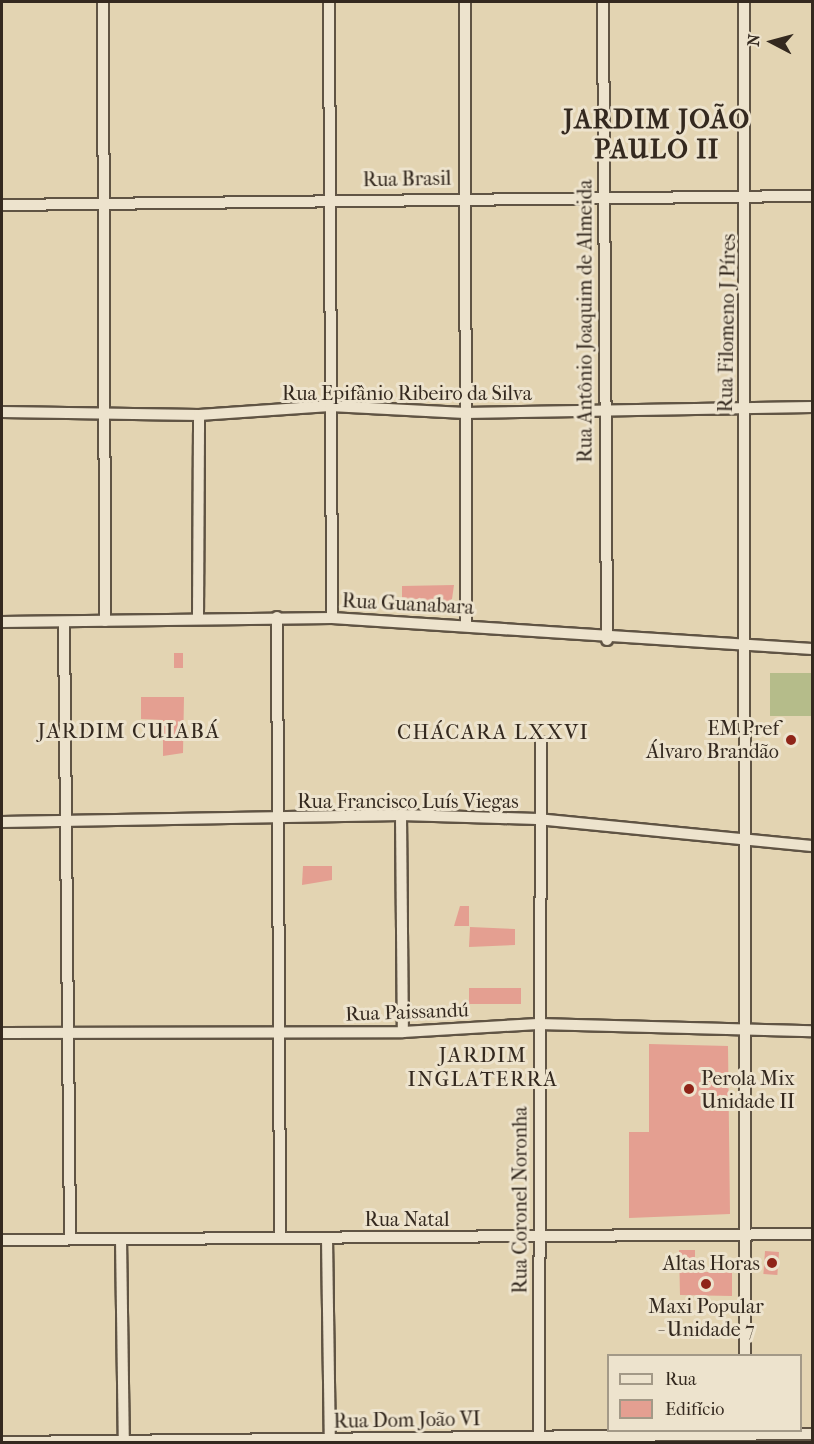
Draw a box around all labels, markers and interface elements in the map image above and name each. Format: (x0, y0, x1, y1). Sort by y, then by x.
north arrow (742, 12, 802, 72)
text: N (744, 33, 764, 47)
district label: JARDIM JOÃO PAULO II (563, 104, 751, 166)
street label: Rua Brasil (362, 166, 452, 192)
street label: Rua Antônio Joaquim de Almeida (573, 179, 597, 463)
street label: Rua Filomeno J Píres (713, 233, 741, 413)
street label: Rua Epifânio Ribeiro da Silva (282, 381, 532, 405)
street label: Rua Guanabara (341, 589, 475, 619)
place label: EM Pref Álvaro Brandão (646, 716, 779, 763)
district label: JARDIM CUIABÁ (37, 718, 221, 744)
district label: CHÁCARA LXXVI (397, 719, 589, 745)
marker: EM Pref Álvaro Brandão (784, 733, 798, 747)
street label: Rua Francisco Luís Viegas (297, 789, 519, 813)
street label: Rua Paissandú (345, 998, 469, 1026)
district label: JARDIM INGLATERRA (408, 1042, 558, 1092)
place label: Perola Mix Unidade II (701, 1066, 795, 1113)
marker: Perola Mix Unidade II (682, 1082, 696, 1096)
street label: Rua Coronel Noronha (508, 1106, 532, 1294)
street label: Rua Natal (365, 1207, 449, 1231)
place label: Altas Horas (663, 1251, 760, 1275)
marker: Altas Horas (765, 1256, 779, 1270)
marker: Maxi Popular - Unidade 7 (699, 1277, 713, 1291)
place label: Maxi Popular - Unidade 7 (648, 1294, 764, 1341)
legend (607, 1354, 802, 1432)
text: Rua (665, 1369, 696, 1390)
text: Edifício (665, 1399, 724, 1420)
street label: Rua Dom João VI (333, 1407, 481, 1433)

